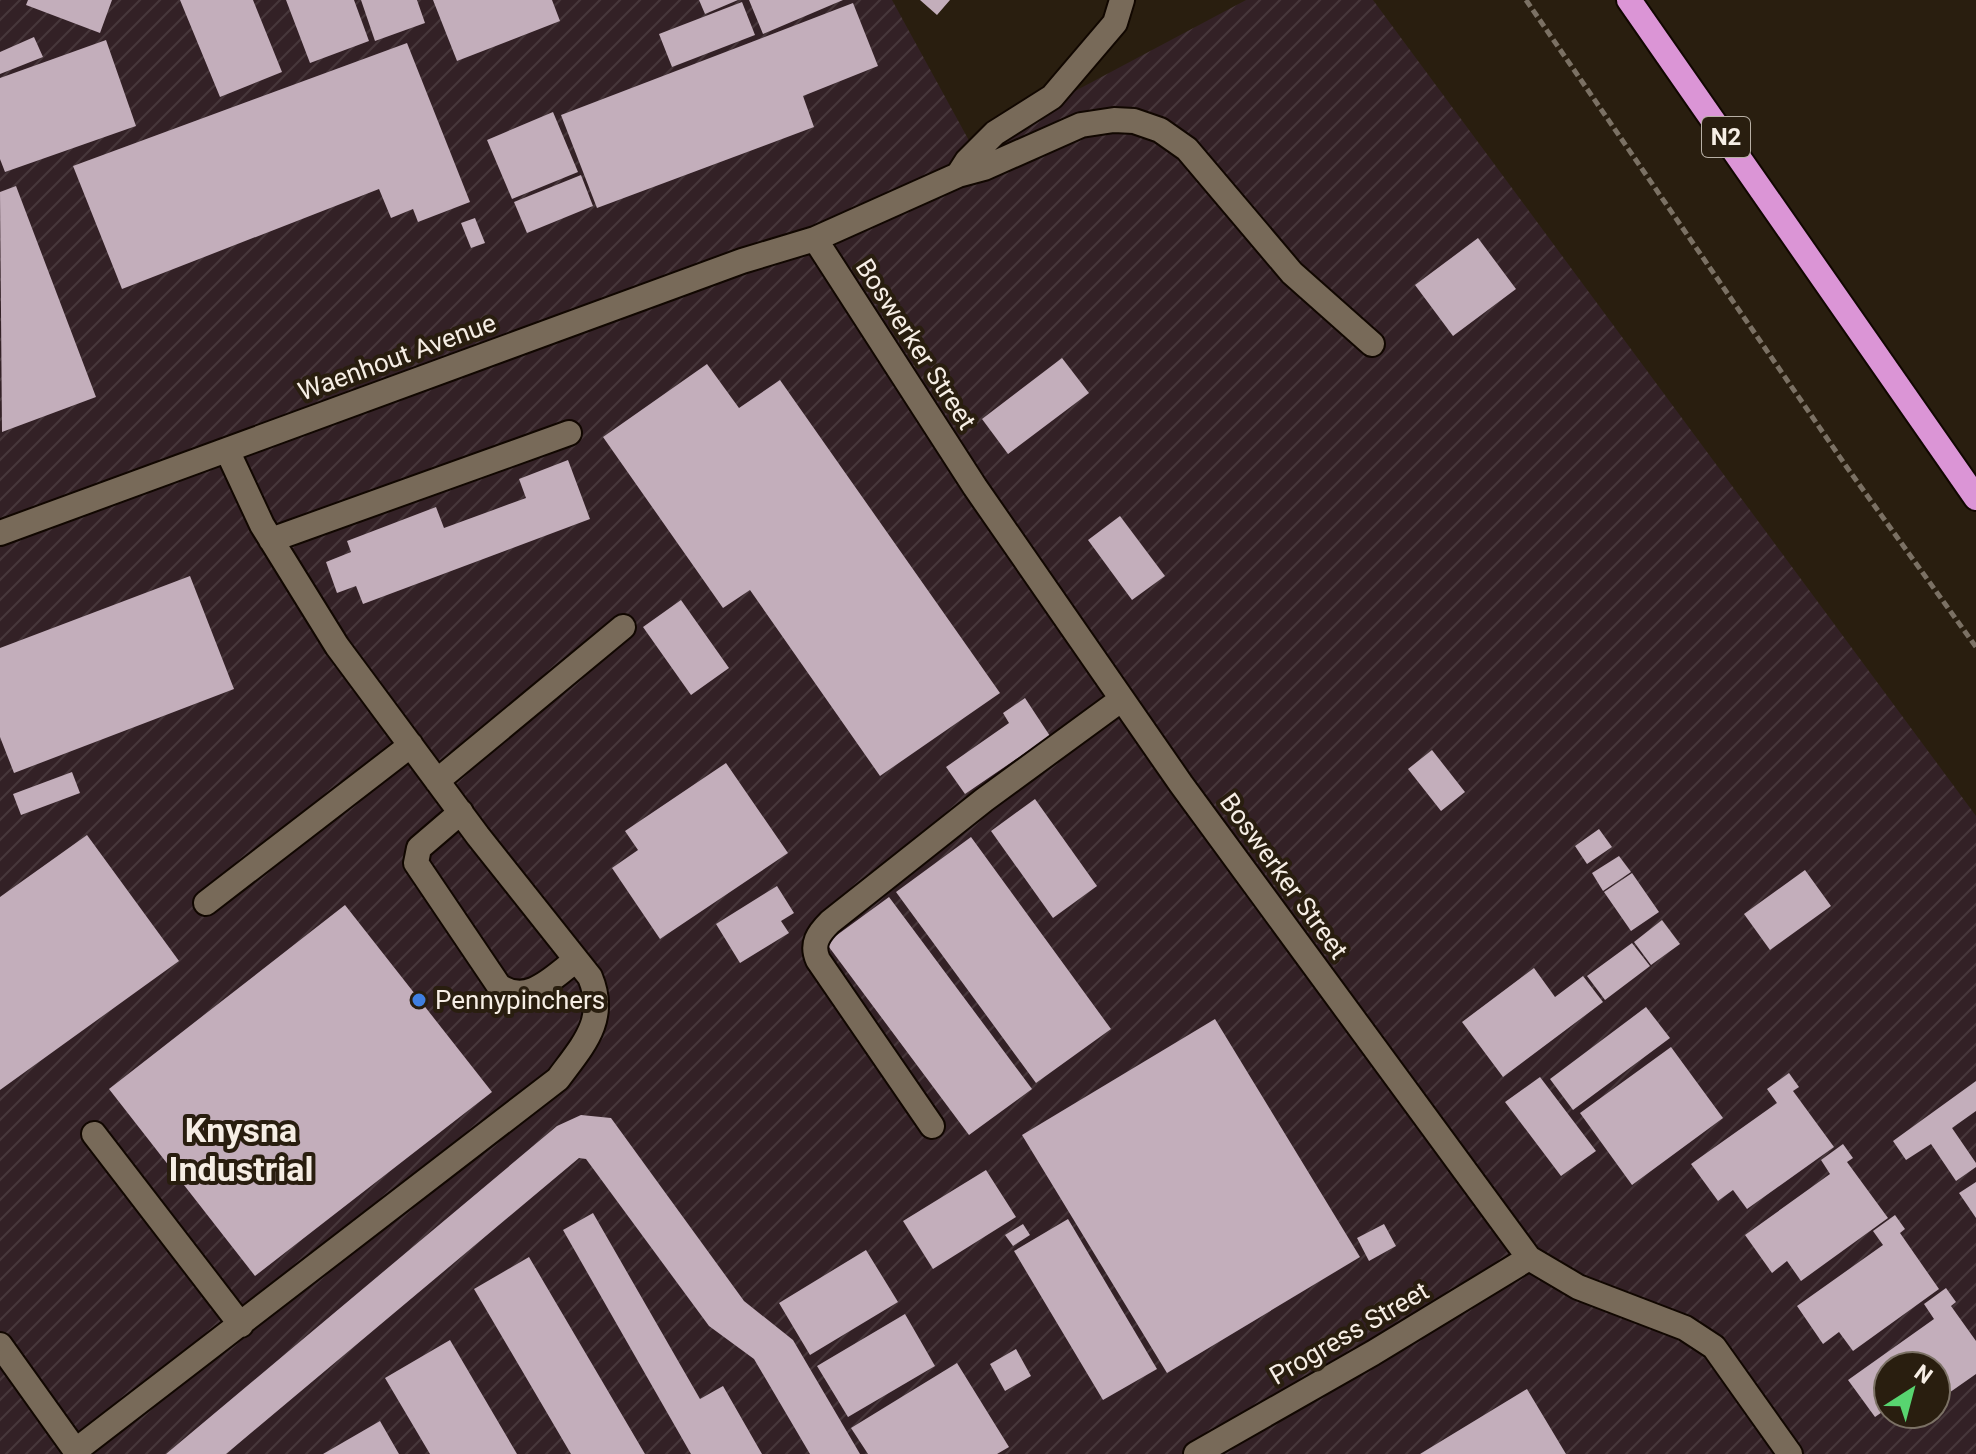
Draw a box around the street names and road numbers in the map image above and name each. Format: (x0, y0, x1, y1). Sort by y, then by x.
road number: N2 (1702, 117, 1750, 157)
street label: Boswerker Street (850, 253, 982, 435)
street label: Waenhout Avenue (294, 307, 500, 407)
street label: Boswerker Street (1214, 787, 1354, 965)
street label: Progress Street (1264, 1275, 1434, 1391)

